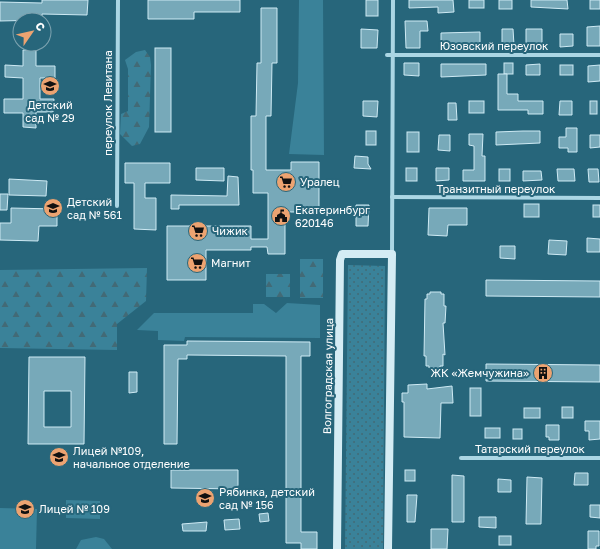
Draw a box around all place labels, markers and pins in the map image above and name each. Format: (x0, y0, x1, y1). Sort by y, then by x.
school or university icon: Детский сад № 29 (39, 75, 61, 97)
place label: Детский сад № 29 (25, 98, 75, 124)
supermarket icon: Уралец (275, 171, 297, 193)
place label: Уралец (300, 175, 340, 188)
place label: Детский сад № 561 (67, 195, 122, 221)
school or university icon: Детский сад № 561 (42, 197, 64, 219)
place label: Екатеринбург 620146 (295, 203, 370, 229)
public building icon: Екатеринбург 620146 (270, 205, 292, 227)
supermarket icon: Чижик (187, 220, 209, 242)
place label: Чижик (212, 224, 249, 237)
supermarket icon: Магнит (186, 252, 208, 274)
place label: Магнит (211, 256, 251, 269)
building icon: ЖК «Жемчужина» (532, 362, 554, 384)
place label: ЖК «Жемчужина» (430, 366, 529, 379)
place label: Лицей №109, начальное отделение (73, 444, 190, 470)
school or university icon: Лицей №109, начальное отделение (48, 446, 70, 468)
place label: Рябинка, детский сад № 156 (219, 485, 315, 511)
school or university icon: Рябинка, детский сад № 156 (194, 487, 216, 509)
school or university icon: Лицей № 109 (14, 498, 36, 520)
place label: Лицей № 109 (39, 502, 110, 515)

